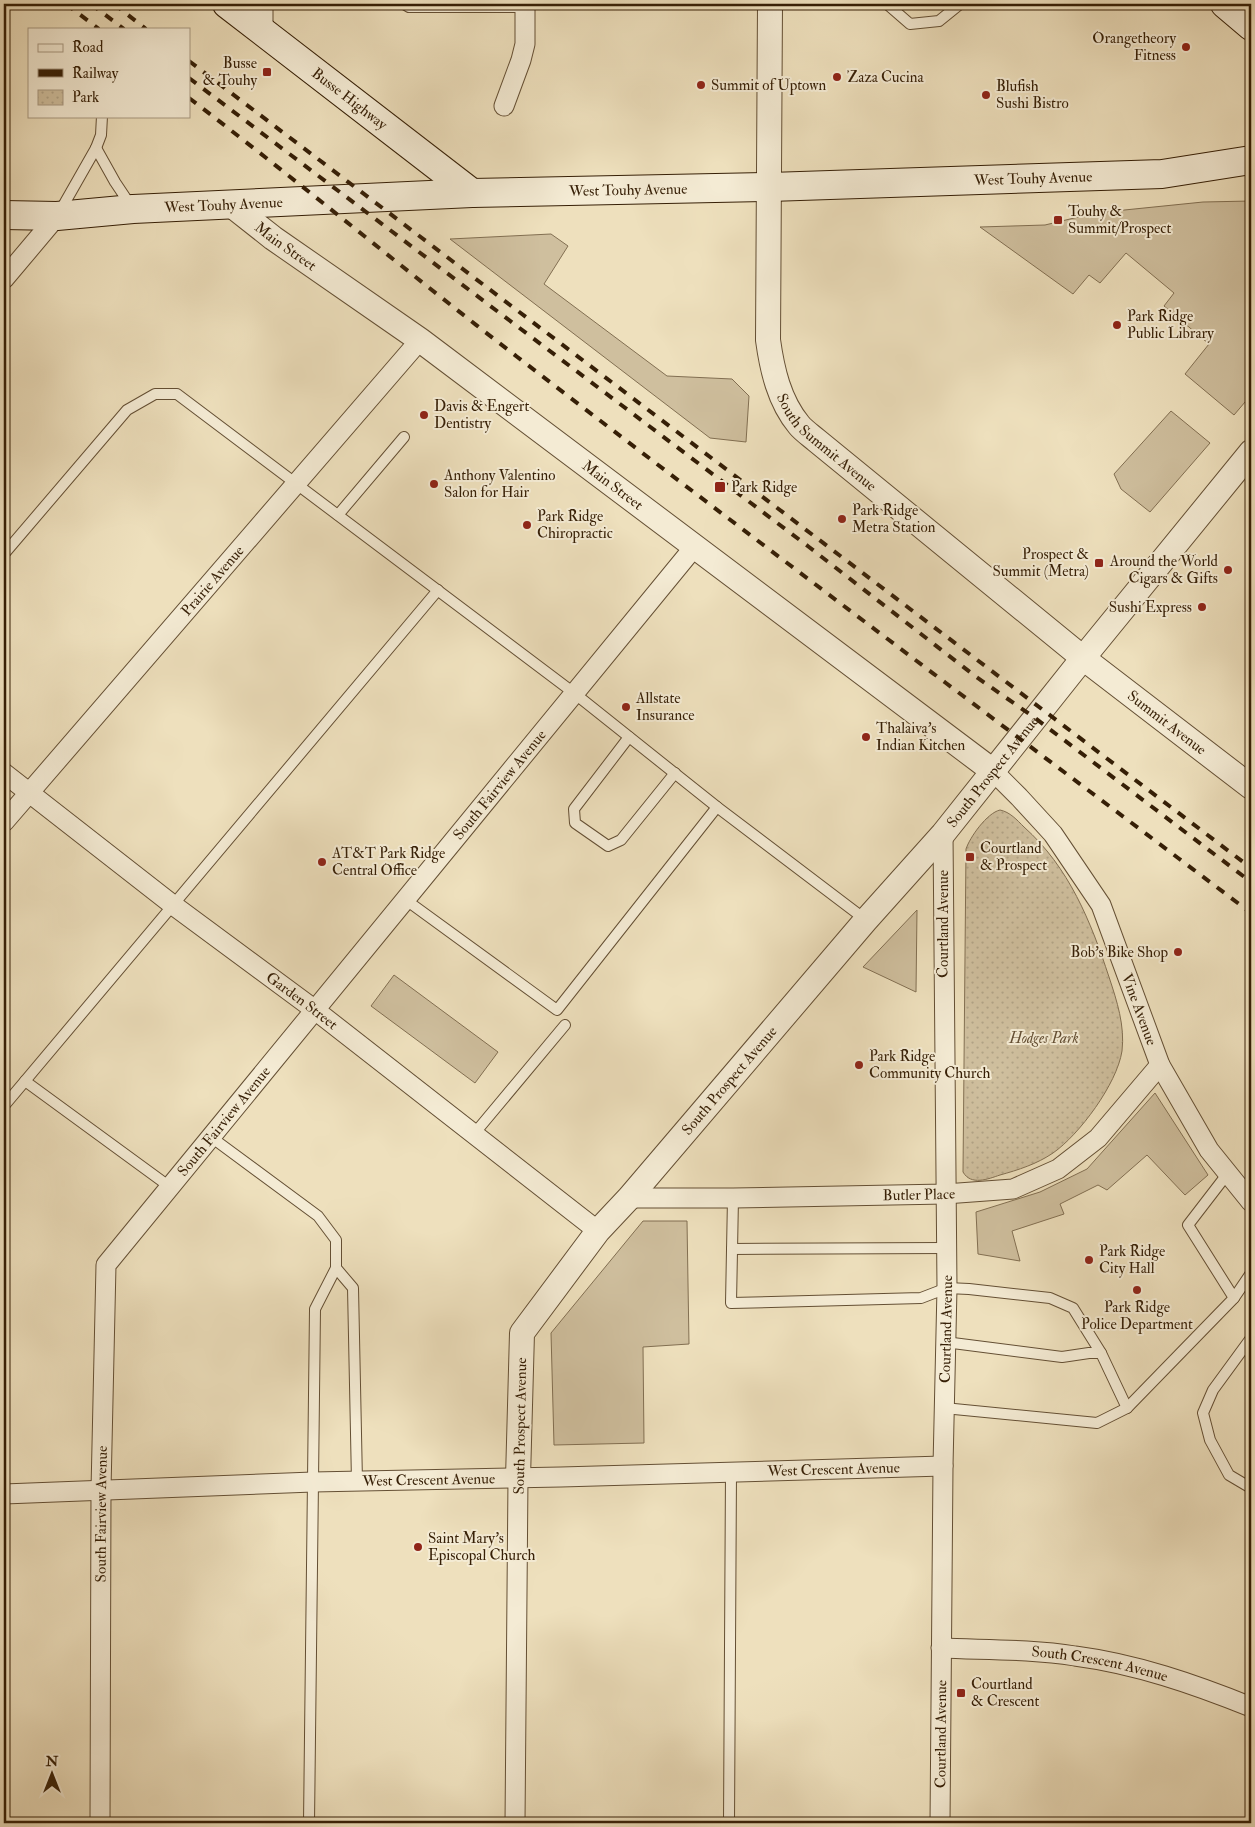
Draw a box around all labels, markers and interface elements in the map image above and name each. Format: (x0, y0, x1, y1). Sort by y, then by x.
legend (28, 28, 190, 118)
place label: Orangetheory Fitness (1092, 29, 1176, 65)
text: Road (72, 38, 104, 57)
marker: Orangetheory Fitness (1180, 41, 1192, 53)
place label: Busse & Touhy (203, 54, 257, 90)
text: Railway (72, 64, 119, 83)
street label: Busse Highway (308, 64, 391, 135)
marker: Busse & Touhy (261, 66, 273, 78)
place label: Zaza Cucina (847, 68, 924, 87)
marker: Zaza Cucina (831, 71, 843, 83)
place label: Summit of Uptown (711, 76, 826, 96)
place label: Blufish Sushi Bistro (996, 77, 1069, 113)
marker: Summit of Uptown (695, 79, 707, 91)
text: Park (72, 88, 99, 107)
marker: Blufish Sushi Bistro (980, 89, 992, 101)
street label: West Touhy Avenue (973, 167, 1093, 190)
street label: West Touhy Avenue (568, 180, 688, 201)
street label: West Touhy Avenue (163, 193, 283, 218)
place label: Touhy & Summit/Prospect (1068, 202, 1171, 239)
marker: Touhy & Summit/Prospect (1052, 214, 1064, 226)
street label: Main Street (251, 218, 320, 275)
place label: Park Ridge Public Library (1127, 307, 1214, 343)
marker: Park Ridge Public Library (1111, 319, 1123, 331)
street label: South Summit Avenue (772, 391, 880, 496)
place label: Davis & Engert Dentistry (434, 397, 529, 433)
marker: Davis & Engert Dentistry (418, 409, 430, 421)
street label: Main Street (578, 456, 647, 515)
place label: Anthony Valentino Salon for Hair (443, 466, 555, 502)
marker: Anthony Valentino Salon for Hair (428, 478, 440, 490)
place label: Park Ridge (731, 478, 797, 497)
marker: Park Ridge (713, 480, 727, 494)
place label: Park Ridge Metra Station (852, 501, 936, 537)
place label: Park Ridge Chiropractic (537, 507, 613, 544)
marker: Park Ridge Metra Station (836, 513, 848, 525)
marker: Park Ridge Chiropractic (521, 519, 533, 531)
street label: Prairie Avenue (177, 542, 248, 620)
place label: Prospect & Summit (Metra) (992, 545, 1089, 581)
place label: Around the World Cigars & Gifts (1109, 552, 1219, 588)
marker: Prospect & Summit (Metra) (1093, 557, 1105, 569)
marker: Around the World Cigars & Gifts (1222, 564, 1234, 576)
place label: Sushi Express (1109, 598, 1192, 618)
marker: Sushi Express (1196, 601, 1208, 613)
street label: Summit Avenue (1123, 687, 1210, 759)
place label: Allstate Insurance (635, 689, 694, 725)
marker: Allstate Insurance (620, 701, 632, 713)
street label: South Prospect Avenue (943, 712, 1043, 832)
place label: Thalaiva's Indian Kitchen (876, 719, 966, 755)
street label: South Fairview Avenue (449, 726, 551, 844)
marker: Thalaiva's Indian Kitchen (860, 731, 872, 743)
place label: Courtland & Prospect (980, 839, 1047, 876)
place label: AT&T Park Ridge Central Office (331, 844, 445, 880)
marker: Courtland & Prospect (964, 851, 976, 863)
marker: AT&T Park Ridge Central Office (316, 856, 328, 868)
street label: Courtland Avenue (934, 870, 953, 978)
place label: Bob's Bike Shop (1071, 943, 1168, 963)
marker: Bob's Bike Shop (1172, 946, 1184, 958)
street label: Garden Street (262, 968, 342, 1034)
street label: Vine Avenue (1117, 971, 1161, 1048)
street label: South Prospect Avenue (678, 1022, 781, 1139)
park label: Hodges Park (1008, 1029, 1079, 1048)
place label: Park Ridge Community Church (869, 1047, 990, 1083)
marker: Park Ridge Community Church (853, 1059, 865, 1071)
street label: South Fairview Avenue (174, 1063, 275, 1180)
street label: Butler Place (883, 1184, 956, 1205)
place label: Park Ridge City Hall (1099, 1242, 1165, 1278)
marker: Park Ridge City Hall (1083, 1254, 1095, 1266)
street label: Courtland Avenue (936, 1275, 957, 1383)
marker: Park Ridge Police Department (1131, 1284, 1143, 1296)
place label: Park Ridge Police Department (1081, 1298, 1193, 1335)
street label: South Prospect Avenue (510, 1357, 532, 1495)
street label: South Fairview Avenue (92, 1445, 112, 1582)
street label: West Crescent Avenue (766, 1458, 900, 1481)
street label: West Crescent Avenue (361, 1469, 495, 1491)
place label: Saint Mary's Episcopal Church (428, 1529, 536, 1566)
marker: Saint Mary's Episcopal Church (412, 1541, 424, 1553)
street label: South Crescent Avenue (1031, 1642, 1170, 1686)
place label: Courtland & Crescent (971, 1675, 1039, 1711)
street label: Courtland Avenue (931, 1680, 951, 1788)
marker: Courtland & Crescent (955, 1687, 967, 1699)
north arrow (28, 1750, 78, 1800)
text: N (45, 1753, 59, 1770)

